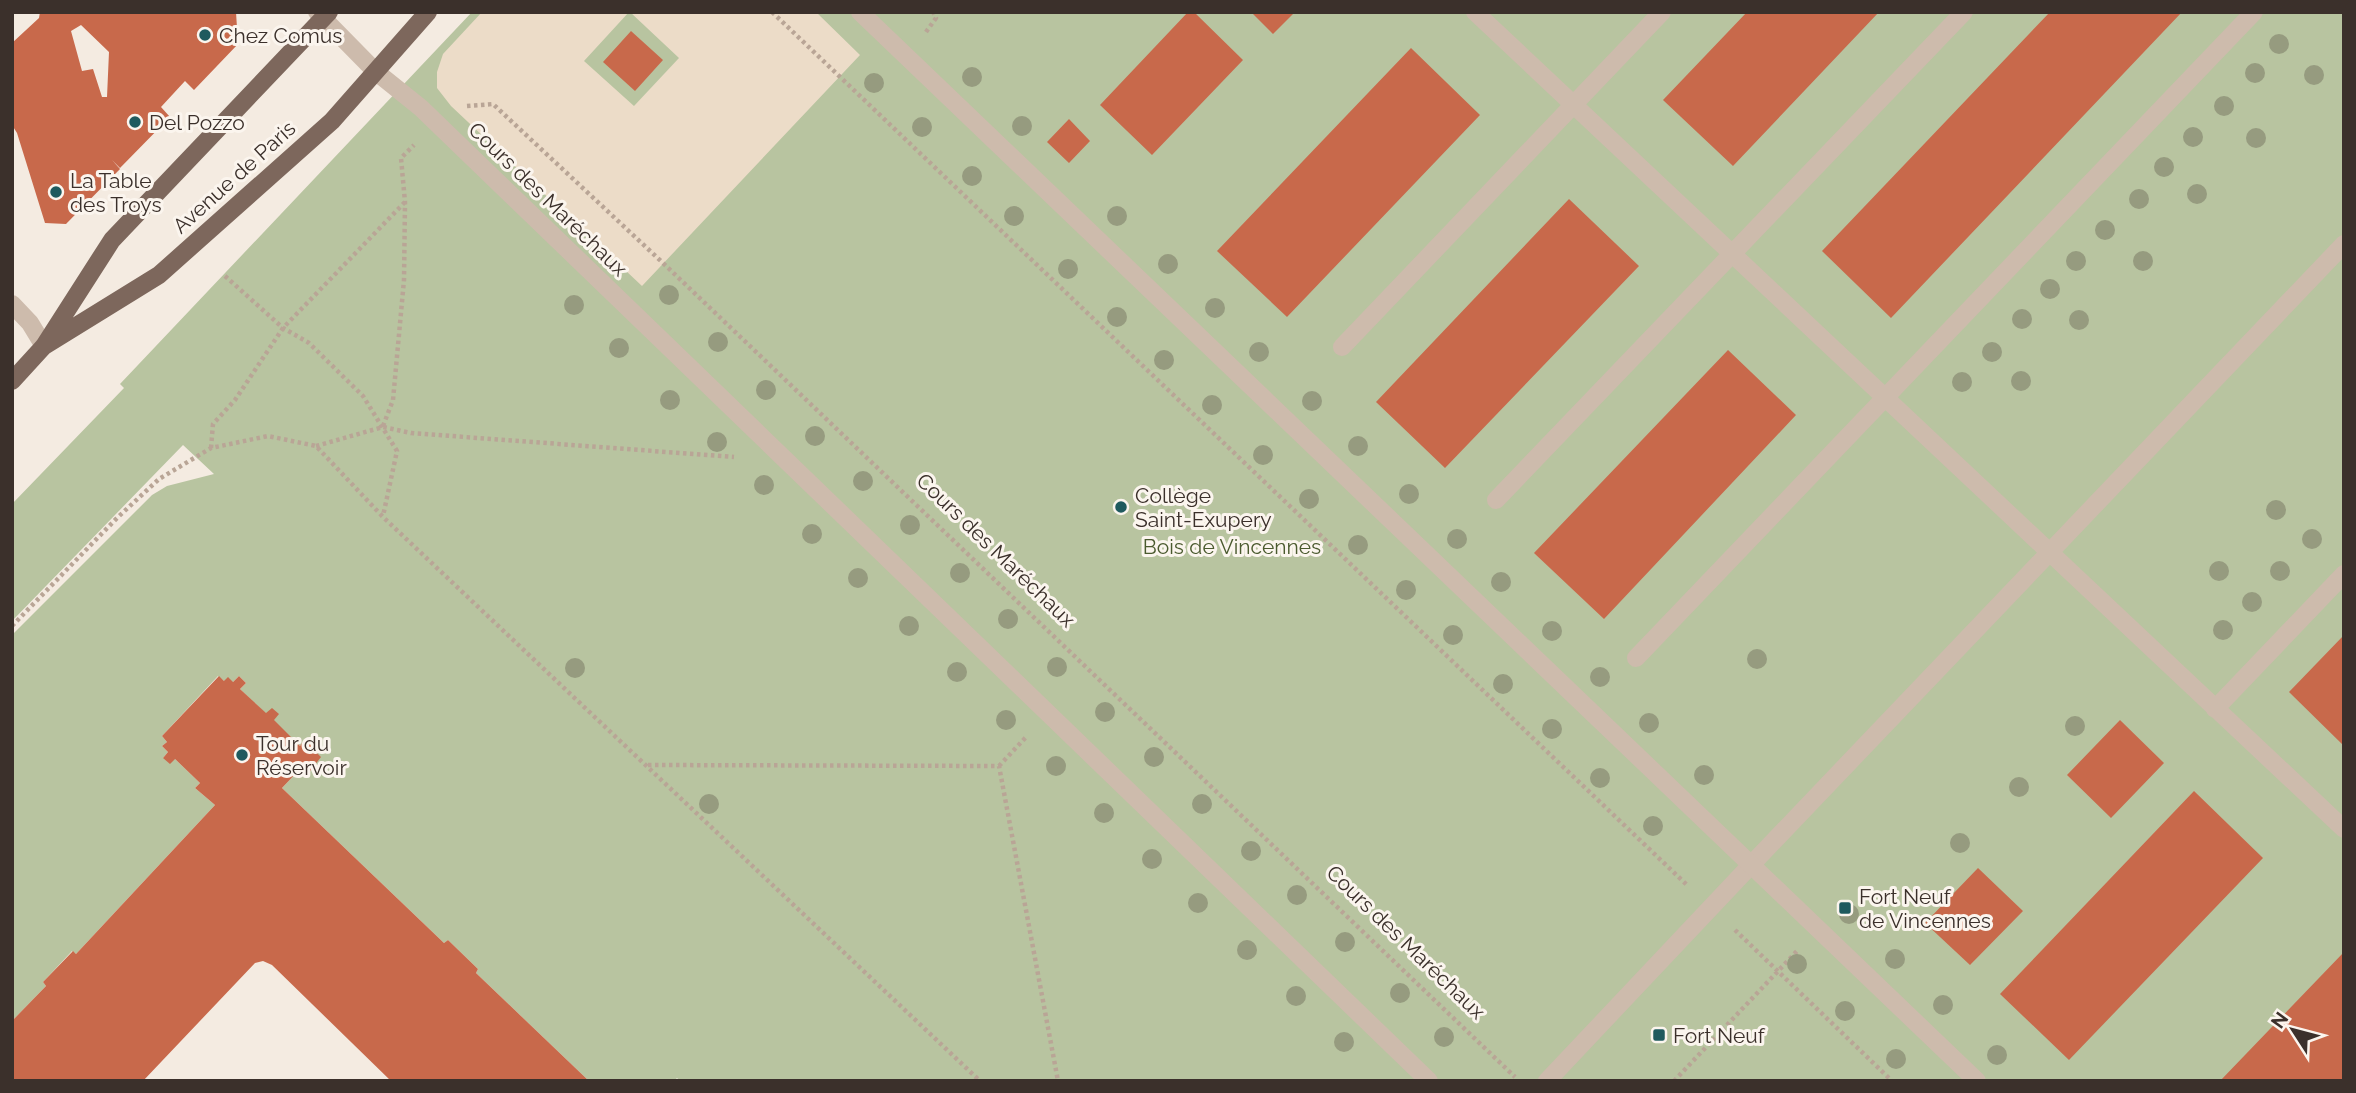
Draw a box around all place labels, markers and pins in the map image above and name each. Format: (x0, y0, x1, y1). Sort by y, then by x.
place label: Chez Comus (219, 23, 342, 48)
marker: Chez Comus (197, 27, 213, 43)
place label: Del Pozzo (149, 110, 245, 135)
marker: Del Pozzo (127, 114, 143, 130)
place label: La Table des Troys (70, 168, 162, 217)
marker: La Table des Troys (48, 184, 64, 200)
place label: Collège Saint-Exupery (1135, 483, 1272, 532)
marker: Collège Saint-Exupery (1113, 499, 1129, 515)
place label: Tour du Réservoir (256, 731, 347, 780)
marker: Tour du Réservoir (234, 747, 250, 763)
place label: Fort Neuf de Vincennes (1859, 884, 1991, 933)
marker: Fort Neuf de Vincennes (1837, 900, 1853, 916)
place label: Fort Neuf (1673, 1023, 1766, 1048)
marker: Fort Neuf (1651, 1027, 1667, 1043)

